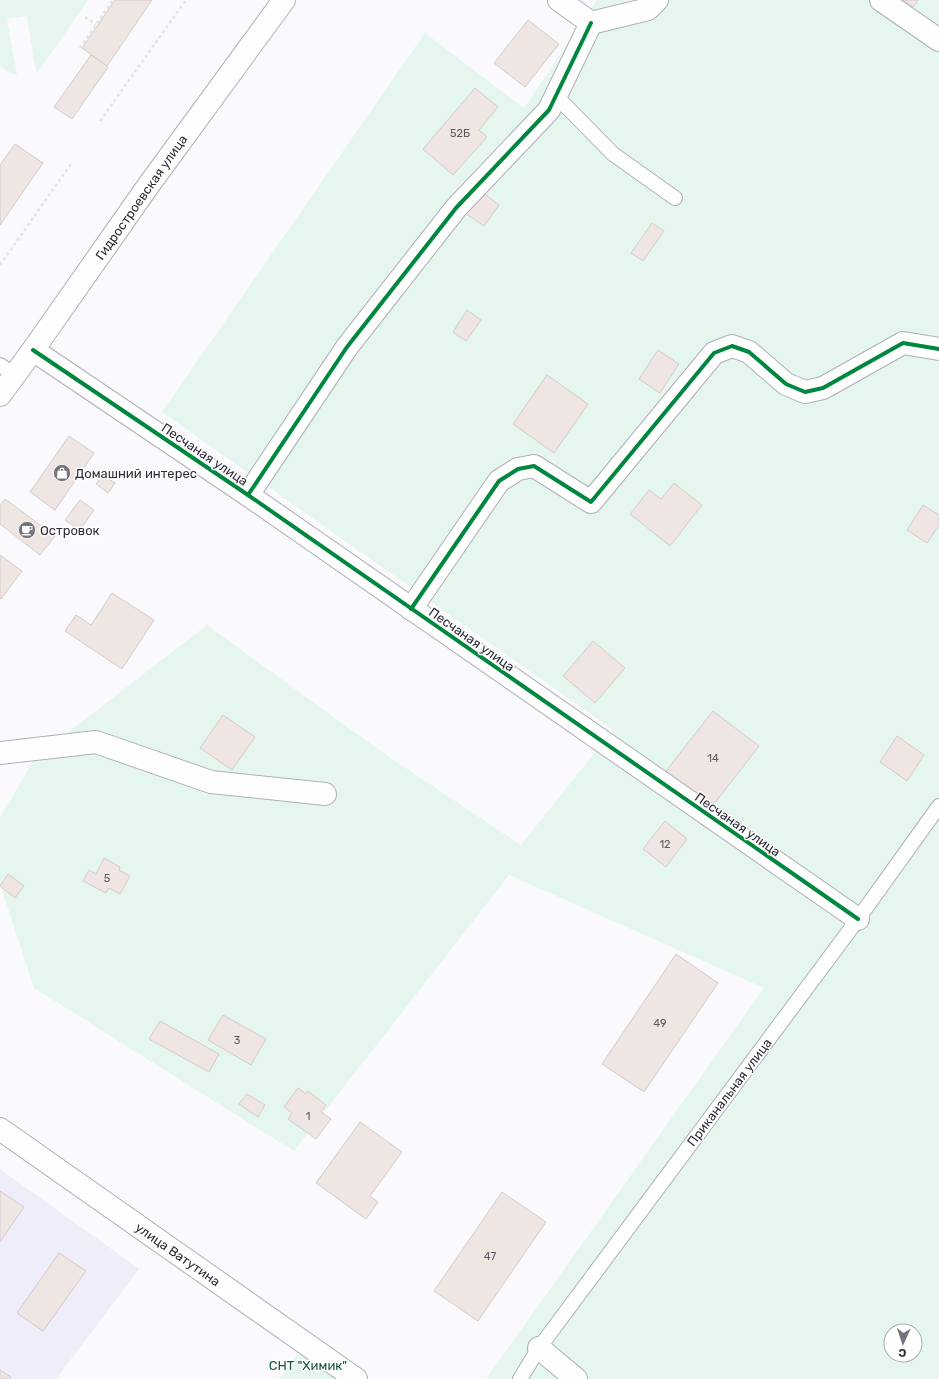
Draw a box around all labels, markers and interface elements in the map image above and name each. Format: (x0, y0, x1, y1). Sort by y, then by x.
house number: 52Б (450, 127, 470, 140)
street label: Гидростроевская улица (92, 132, 190, 263)
street label: Песчаная улица (159, 420, 251, 489)
shop icon: Домашний интерес (52, 463, 72, 483)
place label: Домашний интерес (75, 466, 197, 481)
cafe icon: Островок (17, 520, 37, 540)
place label: Островок (40, 523, 100, 538)
street label: Песчаная улица (426, 604, 517, 674)
house number: 14 (707, 752, 719, 765)
street label: Песчаная улица (692, 789, 783, 859)
house number: 12 (659, 838, 671, 851)
house number: 5 (104, 872, 111, 885)
house number: 49 (653, 1017, 667, 1030)
house number: 3 (234, 1034, 241, 1047)
street label: Приканальная улица (684, 1035, 775, 1149)
house number: 1 (306, 1110, 310, 1123)
street label: улица Ватутина (132, 1220, 223, 1289)
house number: 47 (484, 1250, 496, 1263)
north arrow (883, 1323, 923, 1363)
text: С (898, 1346, 907, 1359)
park label: СНТ "Химик" (269, 1358, 347, 1373)

